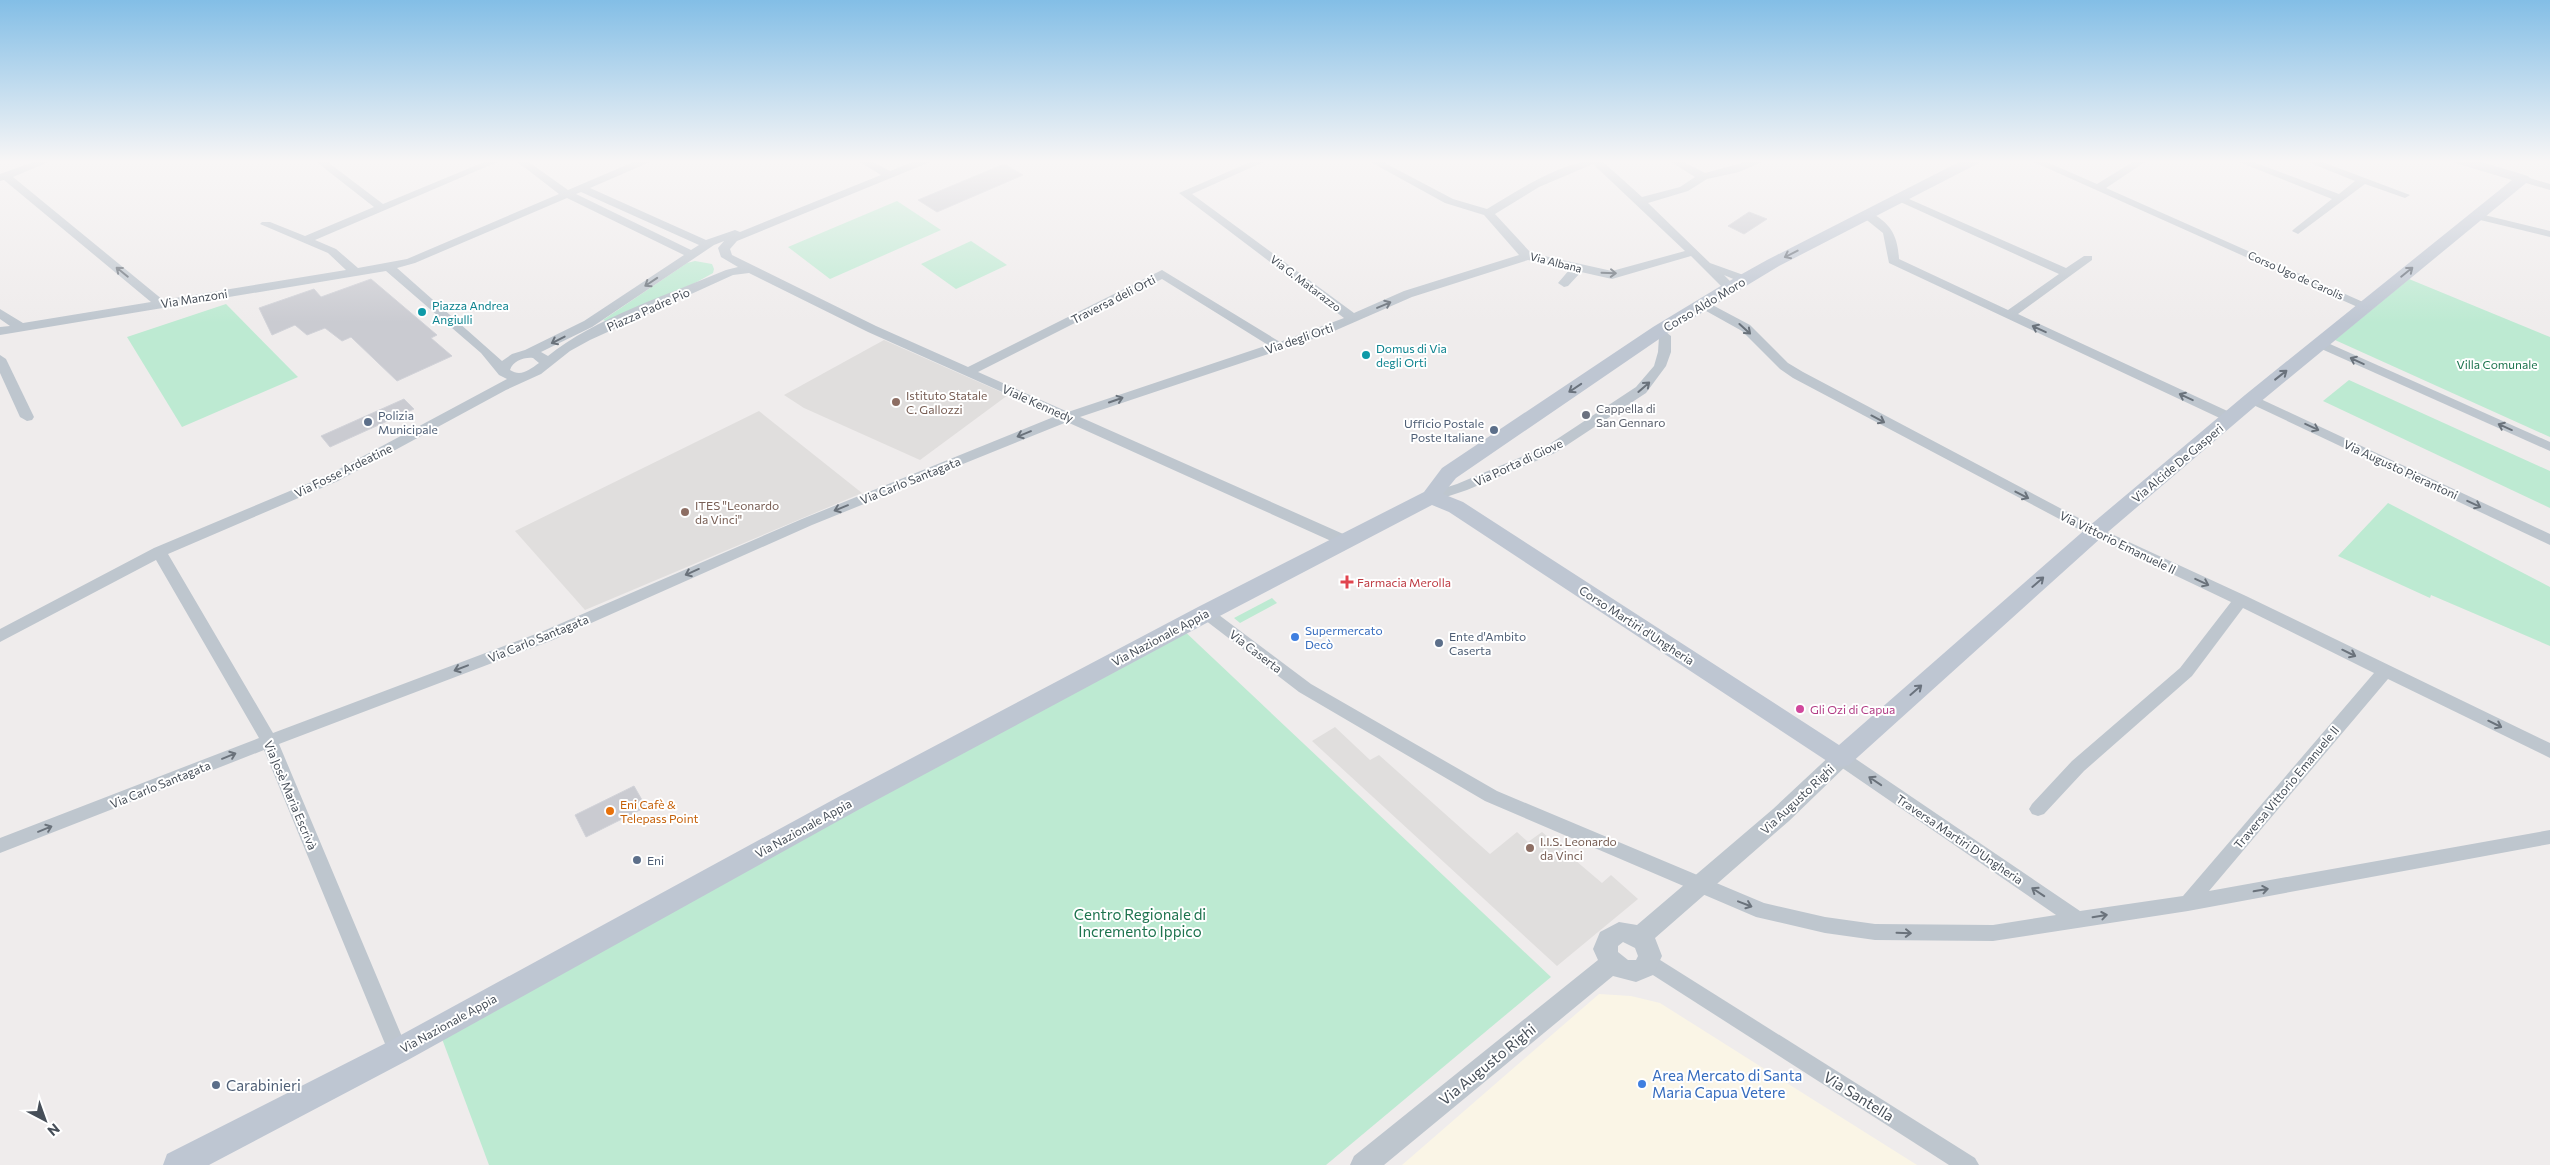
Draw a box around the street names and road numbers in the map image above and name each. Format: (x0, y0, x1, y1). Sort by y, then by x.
street label: Corso Ugo de Carolis (2246, 248, 2346, 302)
street label: Via Albana (1529, 249, 1583, 275)
street label: Via G. Matarazzo (1268, 252, 1344, 314)
street label: Traversa deli Orti (1069, 272, 1157, 326)
street label: Corso Aldo Moro (1661, 274, 1747, 334)
street label: Piazza Padre Pio (604, 284, 692, 334)
street label: Via Manzoni (160, 286, 228, 310)
street label: Via degli Orti (1263, 320, 1335, 356)
street label: Viale Kennedy (1000, 381, 1076, 425)
street label: Via Alcide De Gasperi (2128, 421, 2226, 505)
street label: Via Porta di Giove (1471, 435, 1565, 489)
street label: Via Augusto Pierantoni (2342, 436, 2460, 502)
street label: Via Fosse Ardeatine (292, 440, 394, 500)
street label: Via Carlo Santagata (858, 453, 962, 507)
street label: Via Vittorio Emanuele II (2058, 508, 2178, 576)
street label: Corso Martiri d'Ungheria (1577, 583, 1697, 667)
street label: Via Nazionale Appia (1109, 605, 1211, 669)
street label: Via Carlo Santagata (486, 611, 590, 665)
street label: Via Caserta (1227, 627, 1285, 675)
street label: Traversa Vittorio Emanuele II (2230, 723, 2342, 851)
street label: Via Josè Maria Escrivà (261, 738, 320, 852)
street label: Via Carlo Santagata (108, 757, 212, 811)
street label: Via Augusto Righi (1757, 761, 1837, 837)
street label: Traversa Martiri D'Ungheria (1894, 791, 2026, 887)
street label: Via Nazionale Appia (752, 796, 854, 860)
street label: Via Nazionale Appia (397, 991, 499, 1055)
street label: Via Augusto Righi (1435, 1020, 1539, 1108)
street label: Via Santella (1821, 1067, 1897, 1125)

